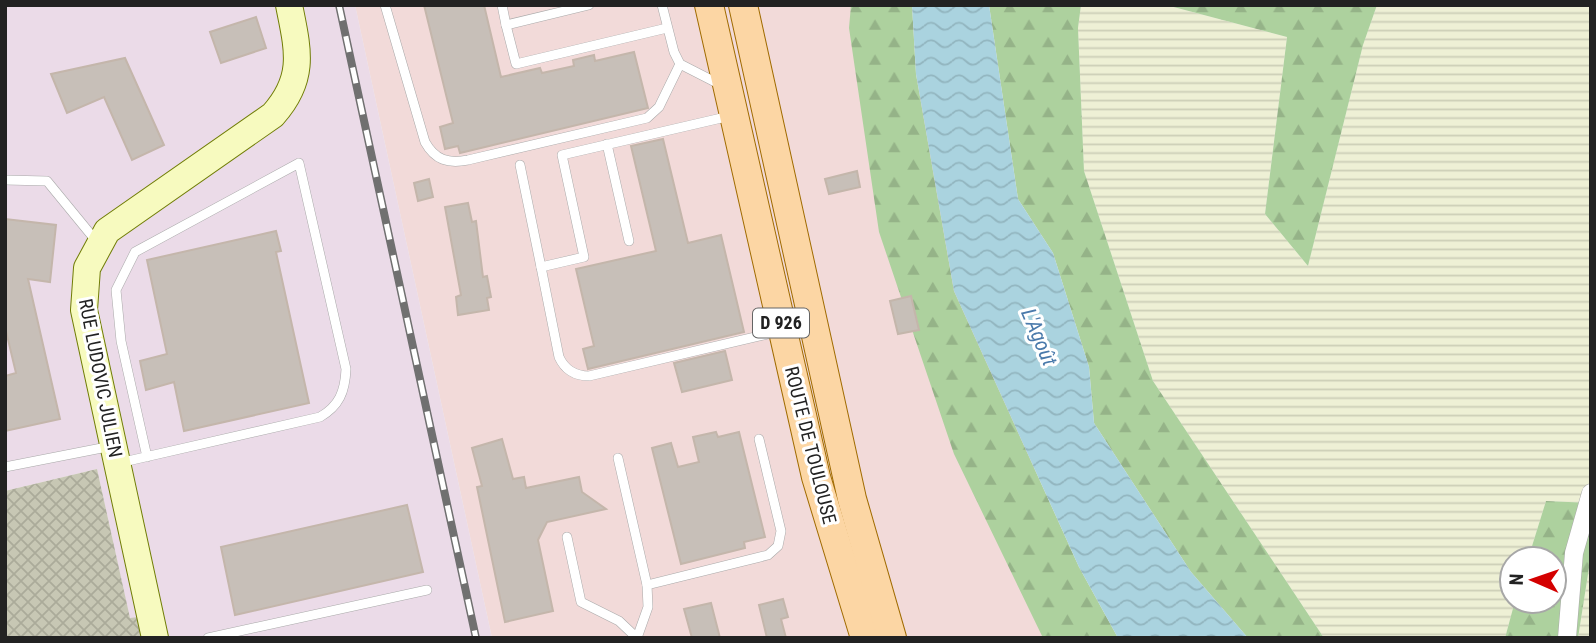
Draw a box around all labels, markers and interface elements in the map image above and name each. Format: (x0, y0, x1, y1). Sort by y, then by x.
street label: RUE LUDOVIC JULIEN (74, 297, 127, 459)
water label: L'Agoût (1016, 305, 1062, 370)
road number: D 926 (753, 309, 809, 338)
street label: ROUTE DE TOULOUSE (780, 364, 841, 526)
north arrow (1498, 545, 1568, 615)
text: N (1505, 573, 1528, 586)

